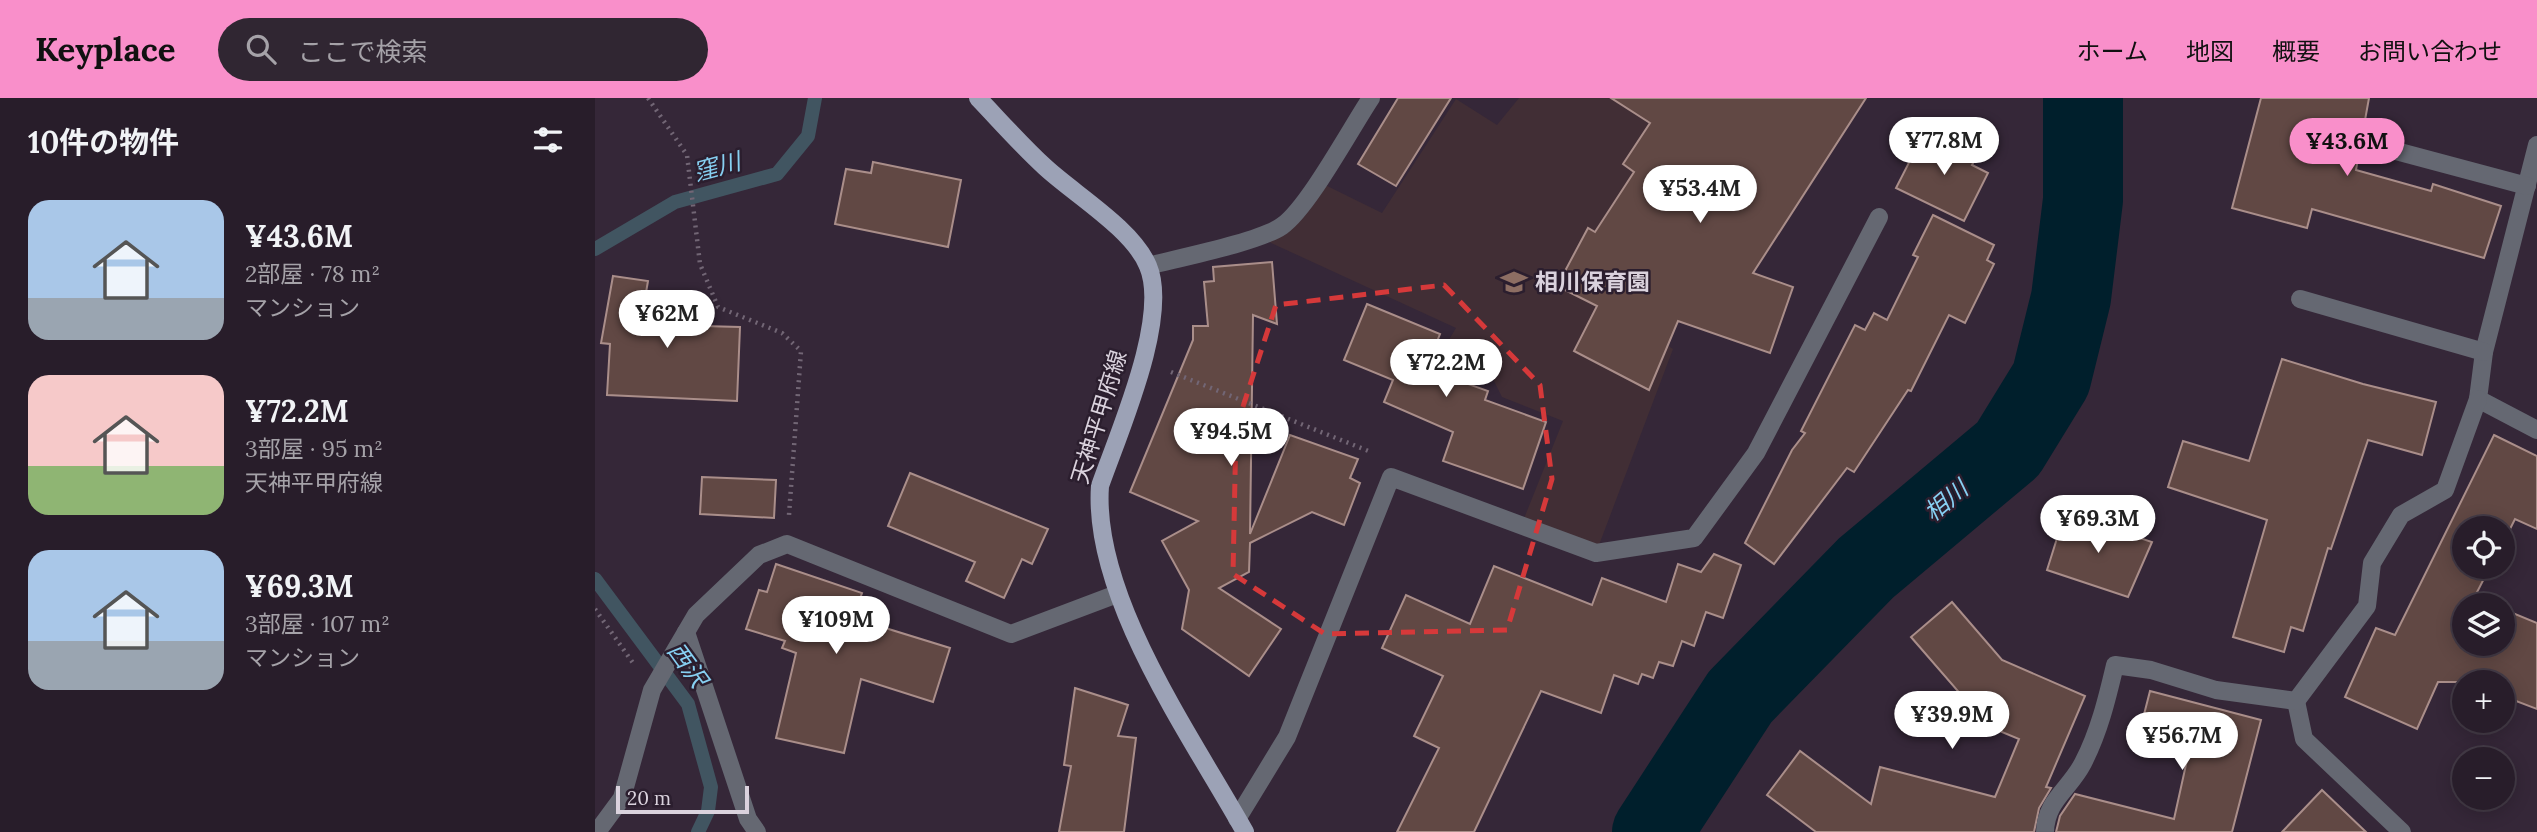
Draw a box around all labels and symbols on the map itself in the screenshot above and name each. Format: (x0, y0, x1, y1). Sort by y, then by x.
pin: ¥77.8M (1887, 118, 2001, 177)
pin: ¥43.6M (2290, 118, 2404, 178)
water label: 窪川 (690, 145, 747, 188)
pin: ¥53.4M (1643, 166, 1757, 225)
school or university icon: 相川保育園 (1499, 267, 1529, 297)
place label: 相川保育園 (1535, 267, 1650, 296)
pin: ¥62M (626, 290, 708, 350)
pin: ¥72.2M (1389, 340, 1503, 399)
street label: 天神平甲府線 (1064, 347, 1133, 487)
pin: ¥94.5M (1174, 408, 1288, 468)
water label: 相川 (1917, 471, 1976, 528)
pin: ¥69.3M (2041, 496, 2155, 555)
pin: ¥109M (787, 596, 885, 656)
water label: 西沢 (661, 636, 716, 696)
pin: ¥39.9M (1895, 692, 2009, 751)
pin: ¥56.7M (2125, 712, 2239, 772)
scale bar (616, 783, 749, 815)

